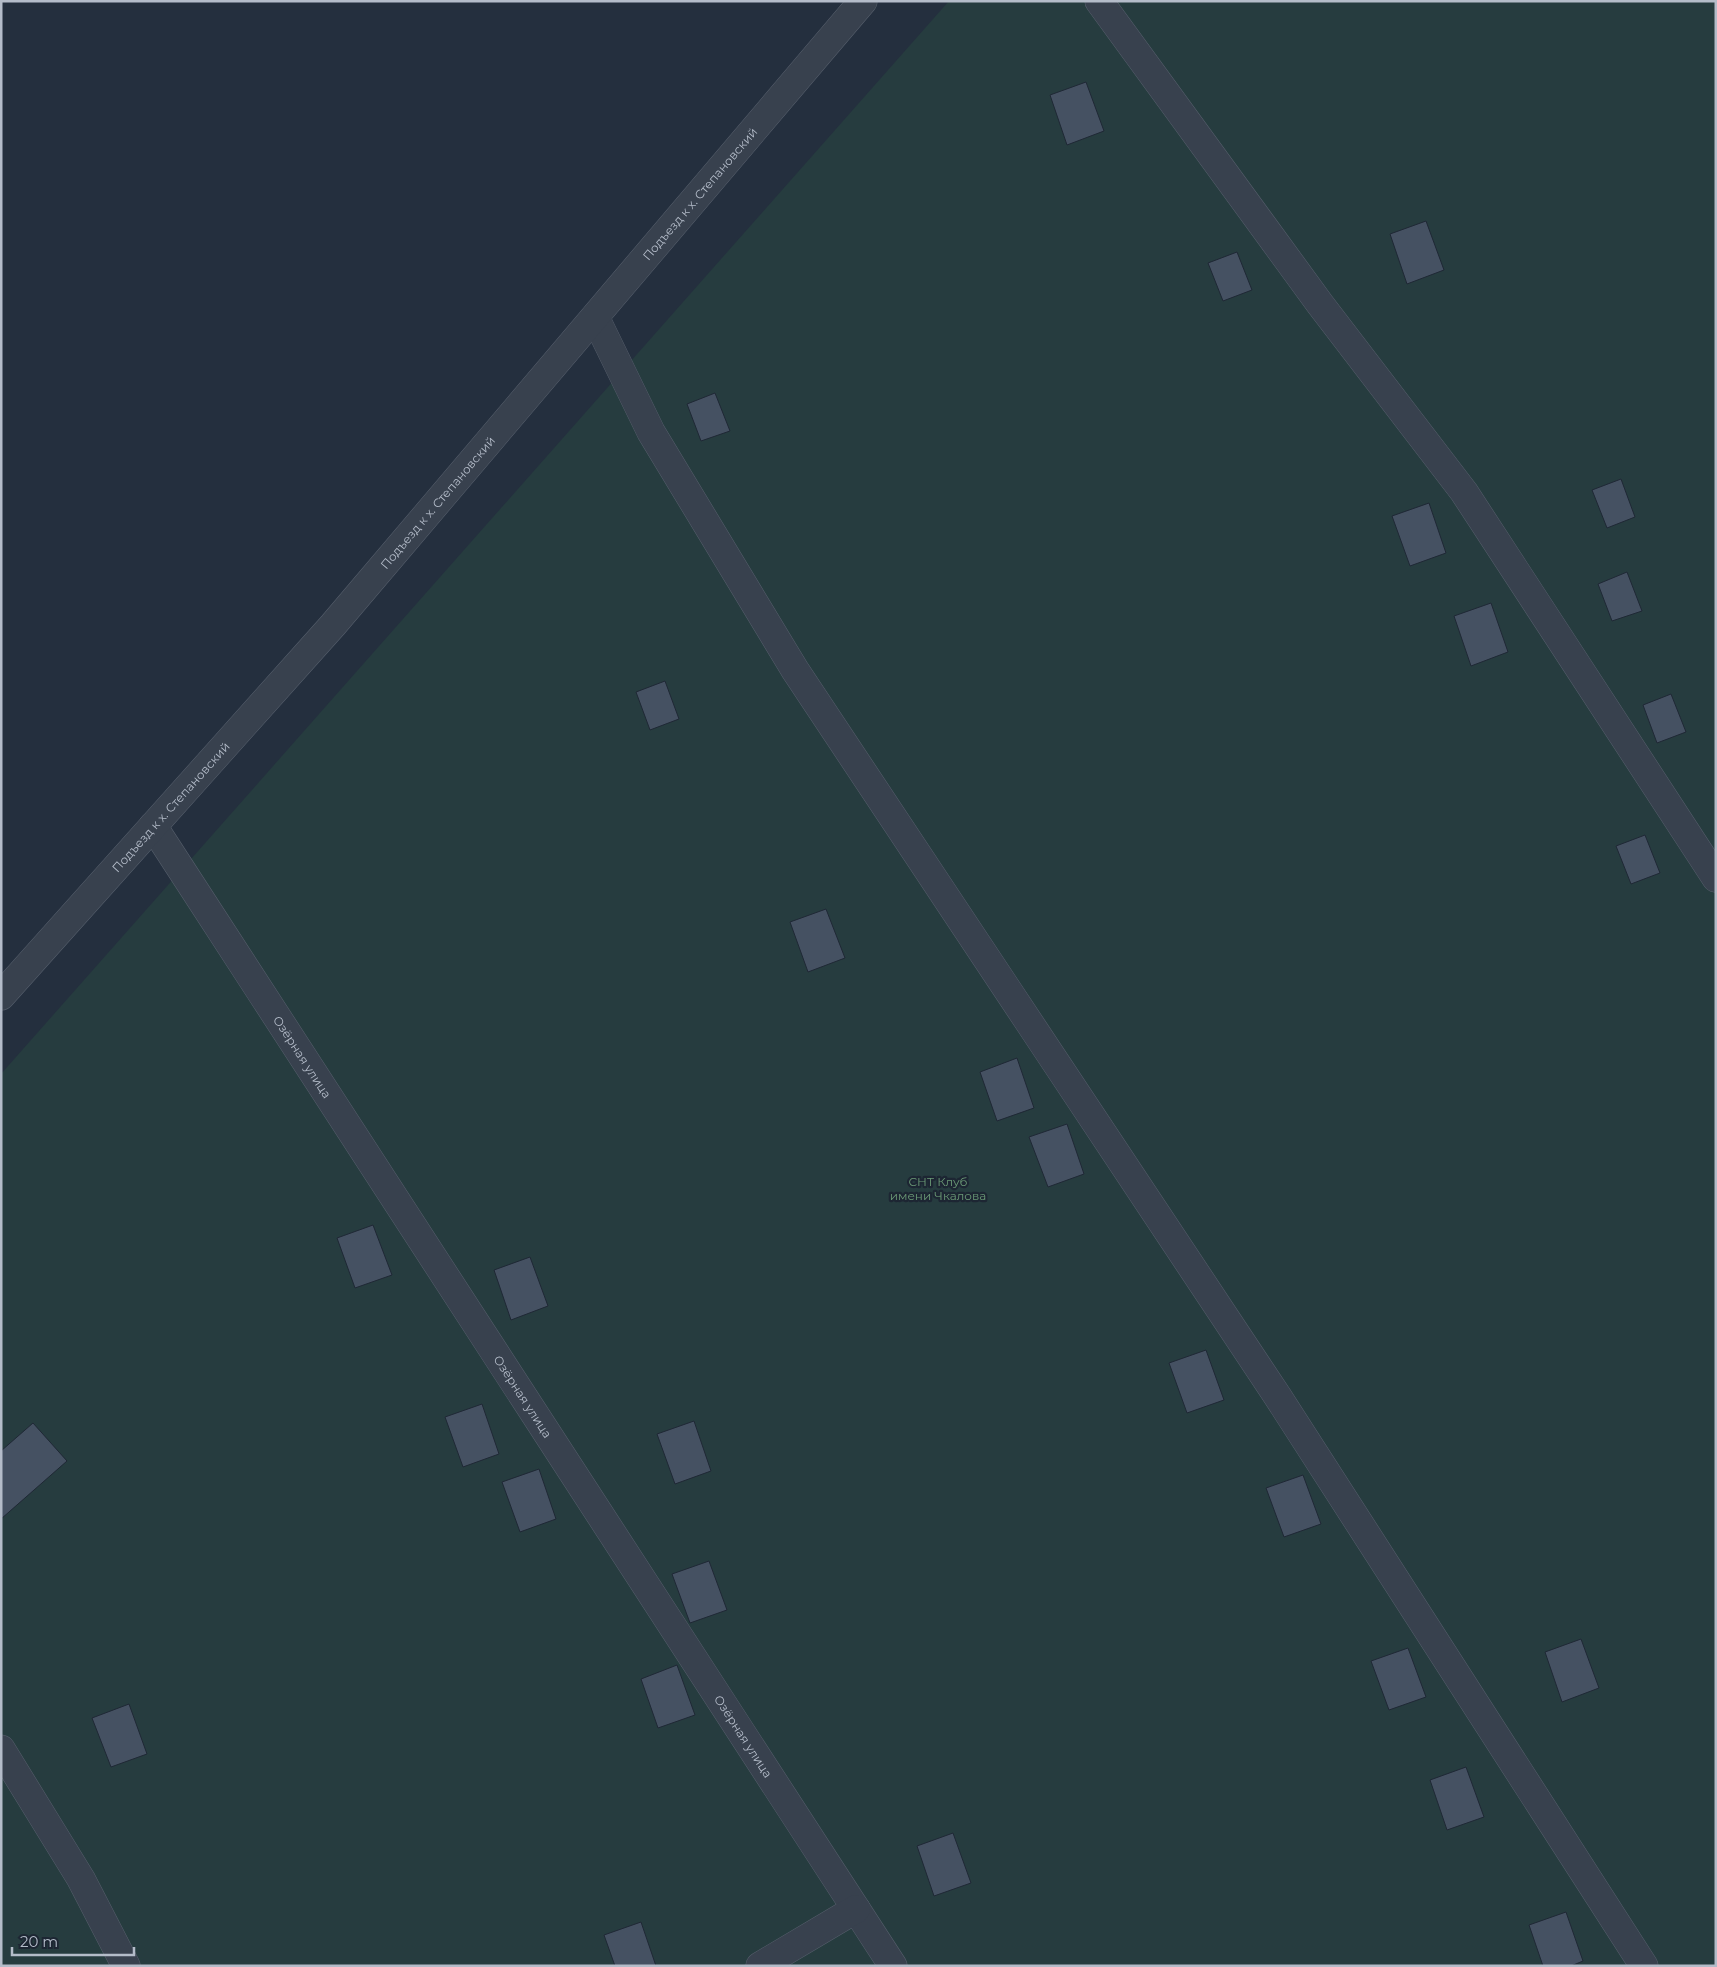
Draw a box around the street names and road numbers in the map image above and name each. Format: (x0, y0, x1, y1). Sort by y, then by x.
street label: Подъезд к х. Степановский (639, 124, 760, 263)
street label: Подъезд к х. Степановский (377, 433, 498, 572)
street label: Подъезд к х. Степановский (108, 739, 232, 875)
street label: Озёрная улица (270, 1013, 335, 1101)
street label: Озёрная улица (491, 1352, 555, 1440)
street label: Озёрная улица (712, 1692, 776, 1780)

